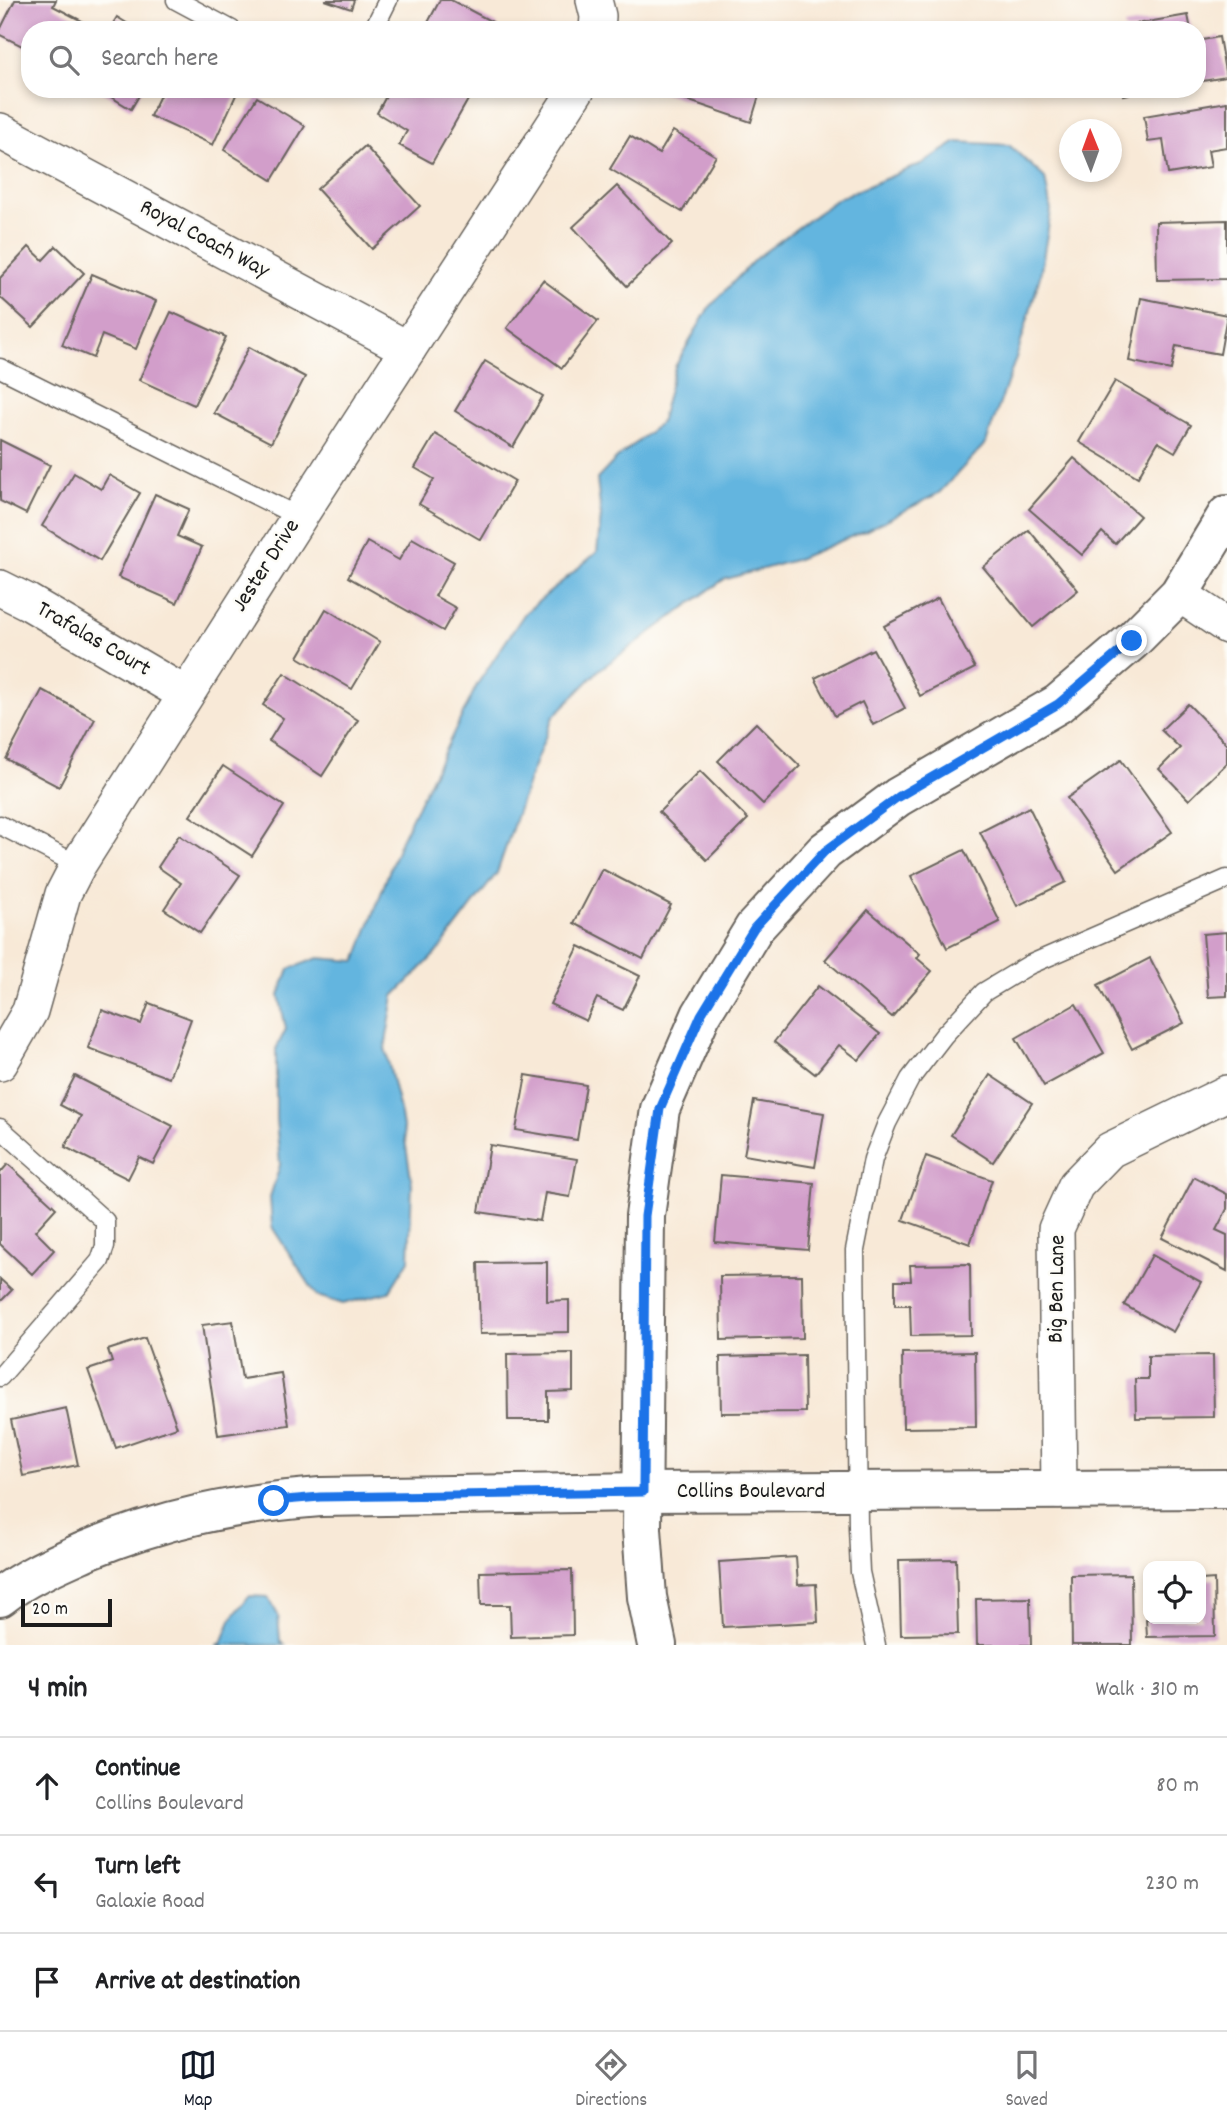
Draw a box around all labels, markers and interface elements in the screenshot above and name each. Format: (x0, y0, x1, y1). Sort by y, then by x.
search box (21, 21, 1206, 98)
icon: search (45, 41, 83, 79)
text: Search here (101, 41, 219, 78)
north arrow (1059, 119, 1122, 182)
street label: Royal Coach Way (133, 192, 275, 288)
street label: Jester Drive (225, 513, 309, 619)
street label: Trafalas Court (30, 594, 156, 686)
route end (1116, 625, 1147, 656)
street label: Big Ben Lane (1041, 1235, 1075, 1343)
street label: Collins Boulevard (677, 1476, 825, 1509)
route start (258, 1485, 289, 1516)
map controls (1143, 1561, 1206, 1624)
button: locate (1143, 1561, 1206, 1624)
scale bar (21, 1596, 112, 1628)
text: 20 m (32, 1597, 68, 1624)
text: 4 min (28, 1669, 87, 1712)
text: Walk · 310 m (1095, 1674, 1199, 1707)
text: Continue (95, 1751, 180, 1788)
icon: ahead (28, 1767, 66, 1805)
text: 80 m (1156, 1770, 1199, 1803)
text: Collins Boulevard (95, 1788, 244, 1821)
text: Turn left (95, 1849, 181, 1886)
icon: left (28, 1865, 66, 1903)
text: 230 m (1145, 1868, 1199, 1901)
text: Galaxie Road (95, 1886, 205, 1919)
icon: arrive (28, 1963, 66, 2001)
text: Arrive at destination (95, 1964, 300, 2001)
tab: Map (179, 2046, 217, 2115)
tab: Directions (575, 2046, 647, 2115)
tab: Saved (1005, 2046, 1048, 2115)

